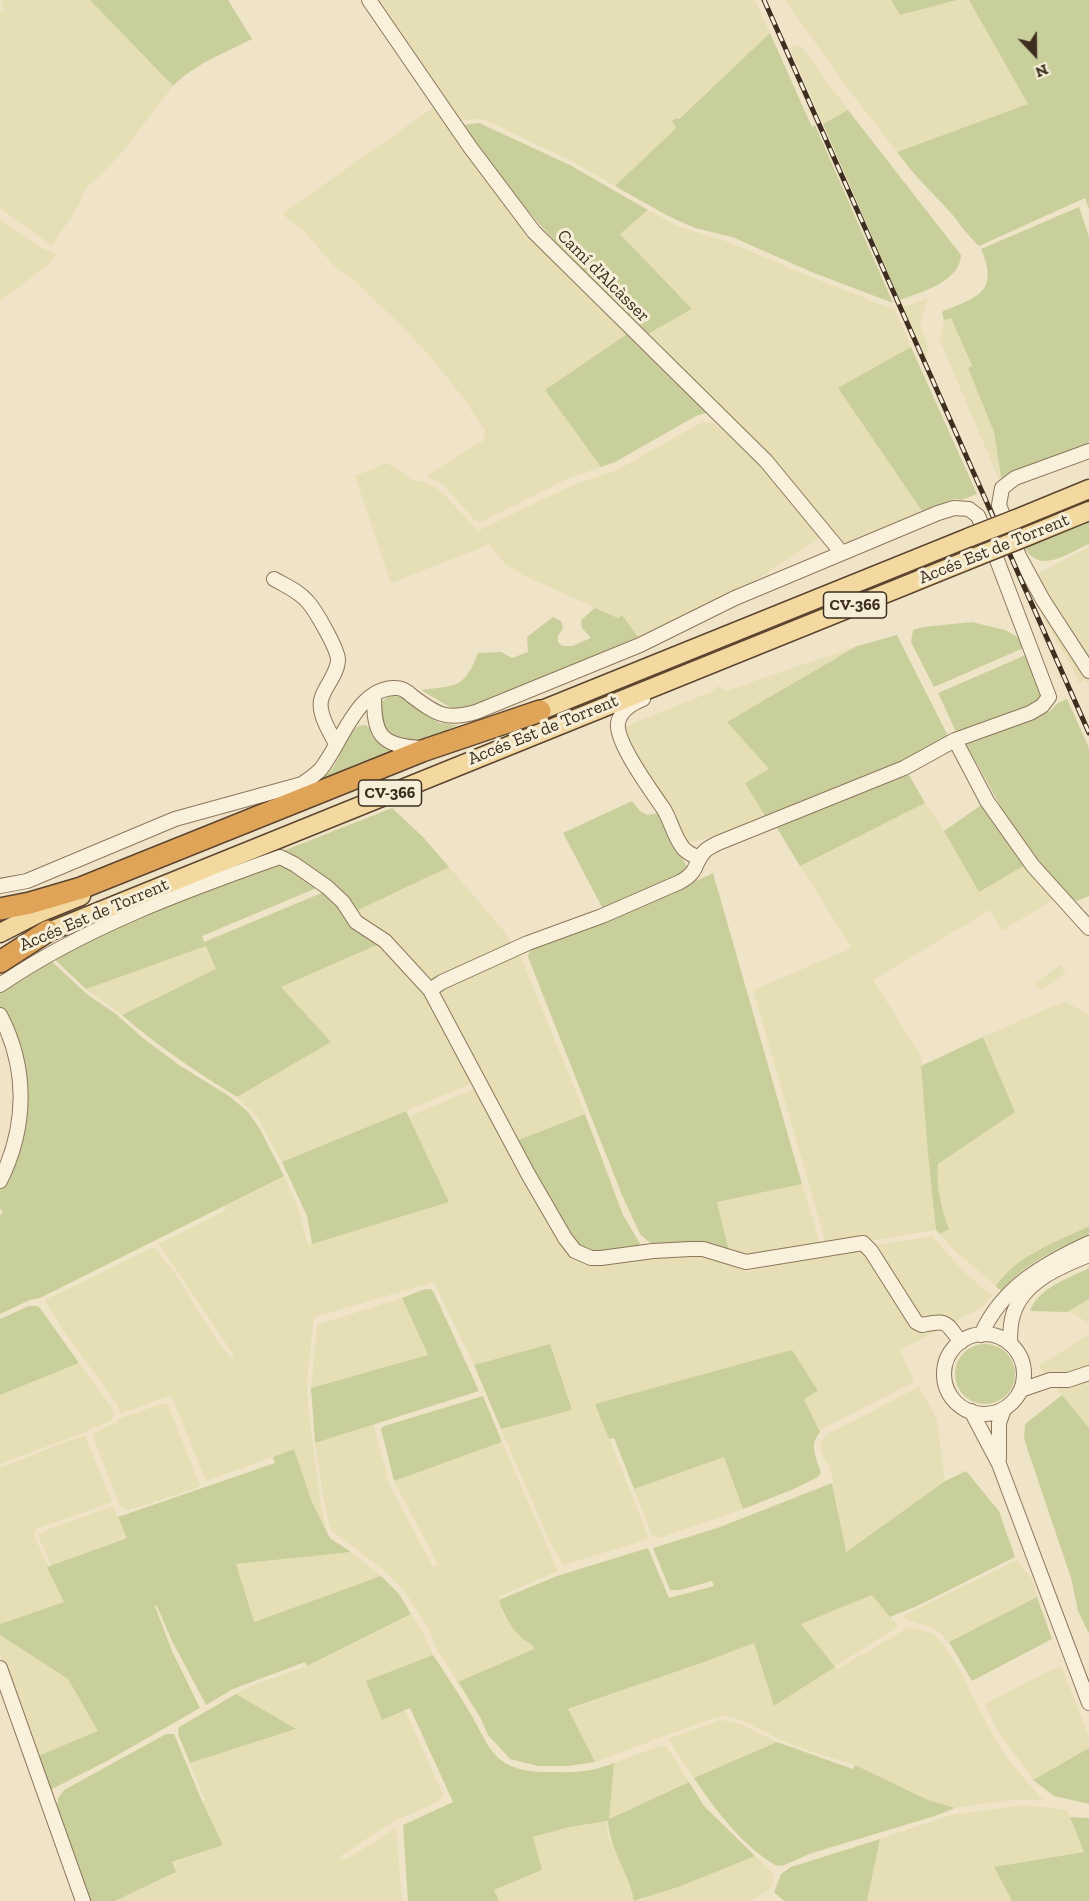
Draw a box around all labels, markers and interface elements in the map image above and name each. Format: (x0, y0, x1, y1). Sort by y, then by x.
north arrow (1005, 24, 1065, 84)
text: N (1033, 60, 1051, 82)
street label: Camí d'Alcàsser (552, 225, 654, 327)
street label: Accés Est de Torrent (916, 509, 1072, 589)
road number: CV-366 (824, 592, 886, 618)
street label: Accés Est de Torrent (465, 690, 621, 770)
road number: CV-366 (358, 780, 422, 806)
street label: Accés Est de Torrent (16, 874, 172, 956)

